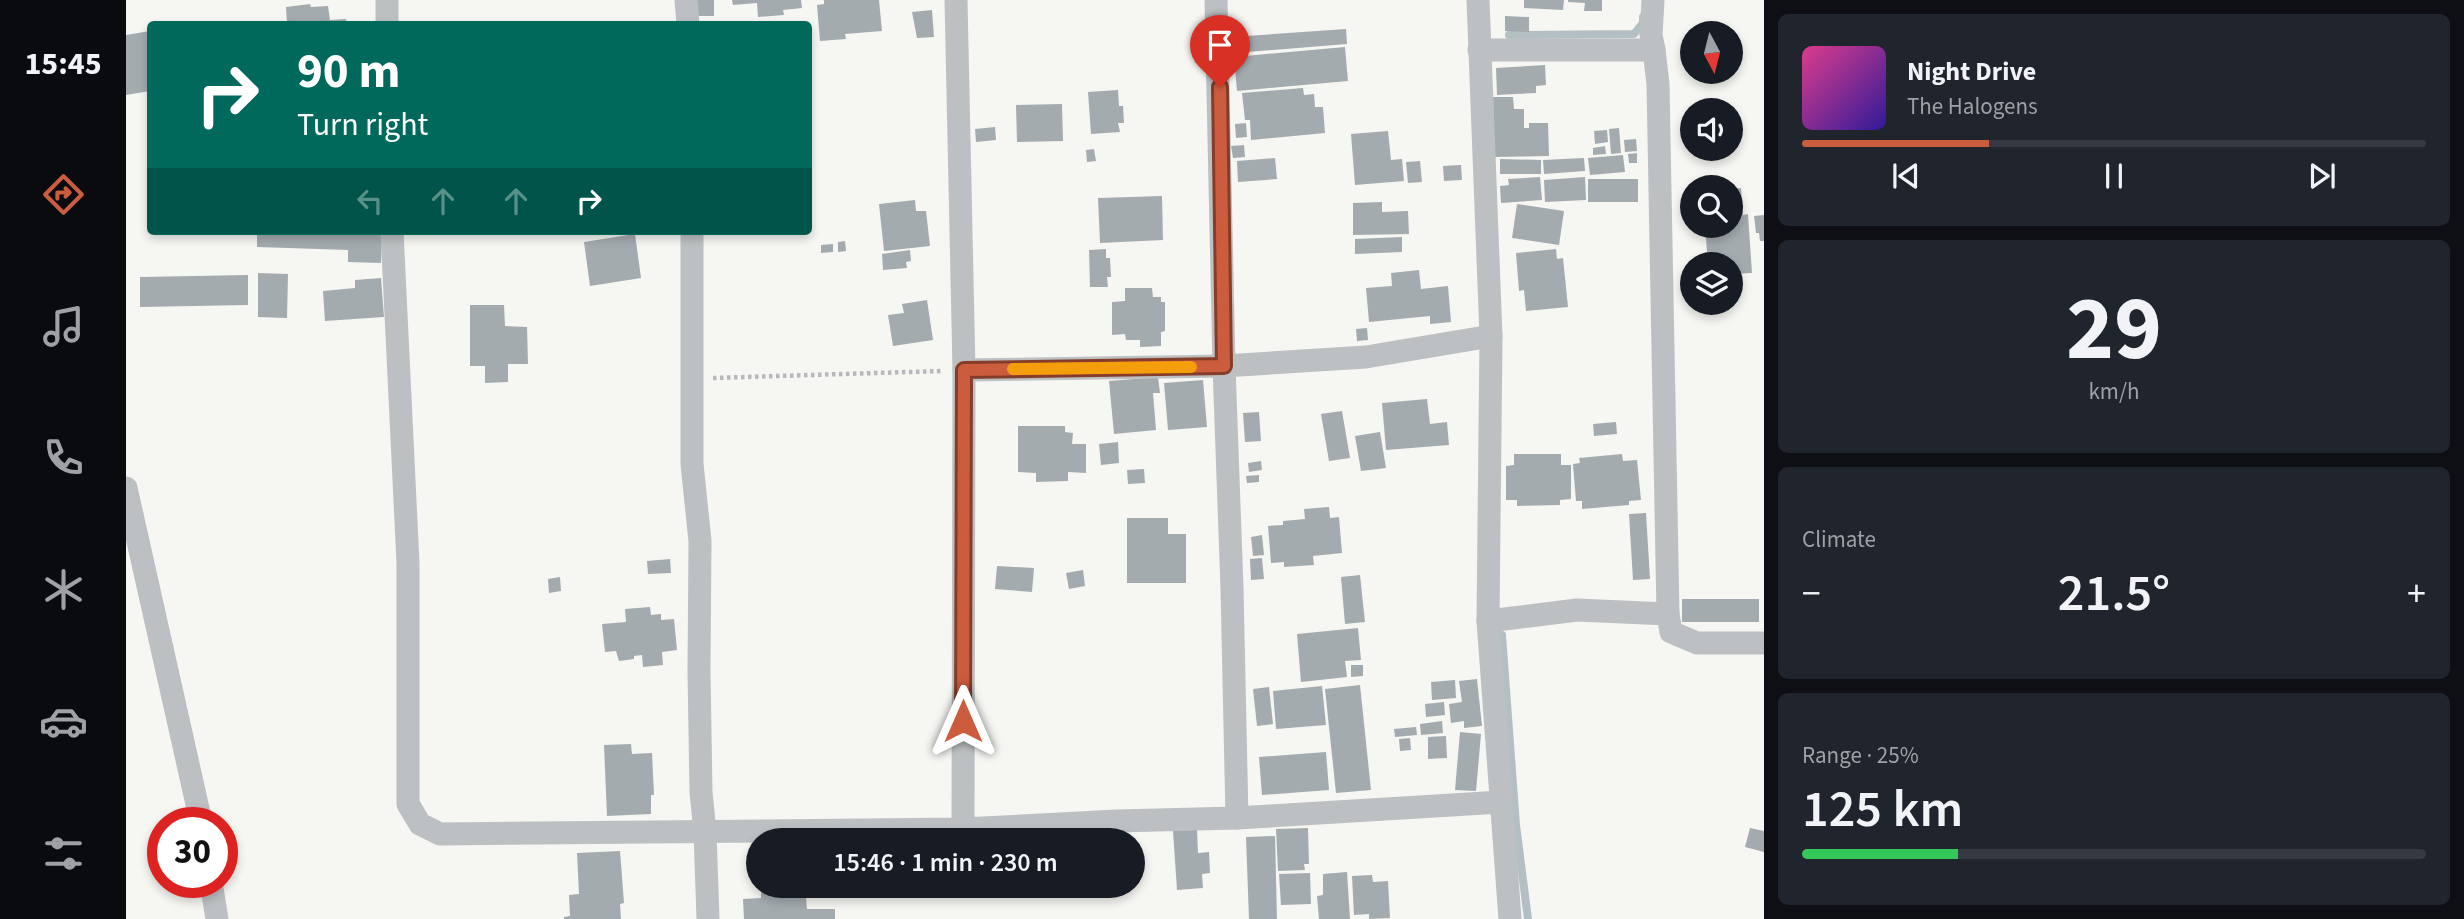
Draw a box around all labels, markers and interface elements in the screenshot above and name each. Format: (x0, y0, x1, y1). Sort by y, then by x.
pin (1190, 15, 1250, 87)
north arrow (1680, 21, 1743, 84)
map controls (1680, 21, 1743, 315)
icon: arrive (1201, 26, 1239, 64)
text: 90 m (297, 37, 401, 107)
text: 15:45 (24, 41, 102, 87)
icon: right (182, 49, 273, 140)
text: Night Drive (1907, 53, 2036, 90)
text: The Halogens (1907, 90, 2038, 123)
button: sound (1680, 98, 1743, 161)
text: Turn right (297, 102, 428, 148)
icon: previous (1887, 157, 1925, 195)
icon: pause (2095, 157, 2133, 195)
icon: next (2303, 157, 2341, 195)
icon: directions (39, 170, 88, 219)
button: search (1680, 175, 1743, 238)
icon: left (351, 182, 389, 220)
icon: ahead (424, 182, 462, 220)
icon: ahead (497, 182, 535, 220)
icon: right (570, 182, 608, 220)
button: layers (1680, 252, 1743, 315)
text: 29 (2066, 265, 2162, 394)
icon: music (39, 302, 88, 351)
text: km/h (2088, 375, 2140, 408)
icon: phone (39, 433, 88, 482)
text: Climate (1802, 523, 1876, 556)
text: 21.5° (2058, 557, 2170, 631)
icon: climate (39, 565, 88, 614)
text: − (1802, 567, 1821, 621)
text: + (2407, 567, 2426, 621)
position arrow (926, 684, 1000, 758)
icon: car (39, 697, 88, 746)
text: Range · 25% (1802, 739, 1919, 772)
text: 125 km (1802, 773, 1963, 847)
speed limit sign: 30 (147, 807, 238, 898)
icon: filters (39, 829, 88, 878)
text: 15:46 · 1 min · 230 m (833, 844, 1058, 881)

